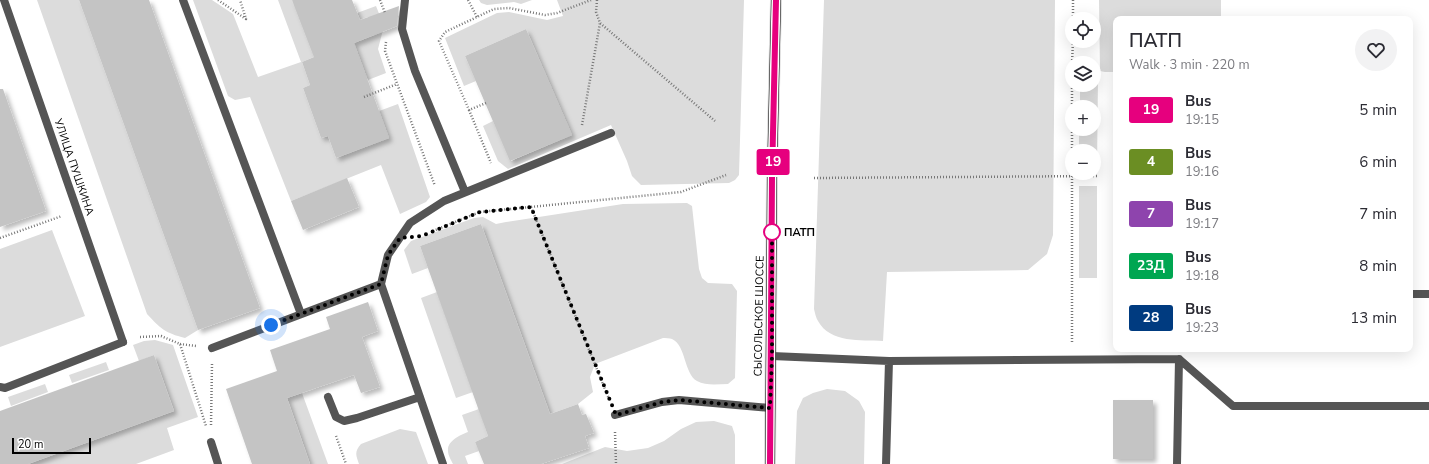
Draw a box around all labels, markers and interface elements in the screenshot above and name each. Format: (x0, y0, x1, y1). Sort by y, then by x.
map controls (1065, 12, 1101, 180)
button: locate (1065, 12, 1101, 48)
text: ПАТП (1129, 28, 1182, 54)
button: heart (1355, 29, 1397, 71)
button: layers (1065, 56, 1101, 92)
text: Walk · 3 min · 220 m (1129, 56, 1250, 74)
text: Bus (1185, 91, 1211, 111)
button: + (1065, 100, 1101, 136)
text: 19 (1143, 100, 1159, 119)
text: 5 min (1359, 100, 1397, 120)
text: 19:15 (1185, 111, 1219, 129)
street label: УЛИЦА ПУШКИНА (50, 116, 98, 217)
text: Bus (1185, 143, 1211, 163)
button: − (1065, 144, 1101, 180)
line badge: 19 (755, 149, 791, 175)
text: 19 (765, 152, 781, 171)
text: 4 (1147, 152, 1155, 171)
text: 6 min (1359, 152, 1397, 172)
text: 19:16 (1185, 163, 1219, 181)
text: Bus (1185, 195, 1211, 215)
text: 7 (1147, 204, 1155, 223)
text: 7 min (1359, 204, 1397, 224)
text: 19:17 (1185, 215, 1219, 233)
marker: ПАТП (763, 223, 781, 241)
place label: ПАТП (784, 225, 815, 240)
text: Bus (1185, 247, 1211, 267)
street label: СЫСОЛЬСКОЕ ШОССЕ (750, 255, 768, 377)
text: 23Д (1137, 256, 1165, 275)
text: 8 min (1359, 256, 1397, 276)
text: 19:18 (1185, 267, 1219, 285)
text: Bus (1185, 299, 1211, 319)
text: 28 (1143, 308, 1159, 327)
text: 13 min (1350, 308, 1397, 328)
your location (261, 315, 281, 335)
text: 19:23 (1185, 319, 1219, 337)
scale bar (12, 436, 91, 455)
text: 20 m (18, 437, 43, 452)

